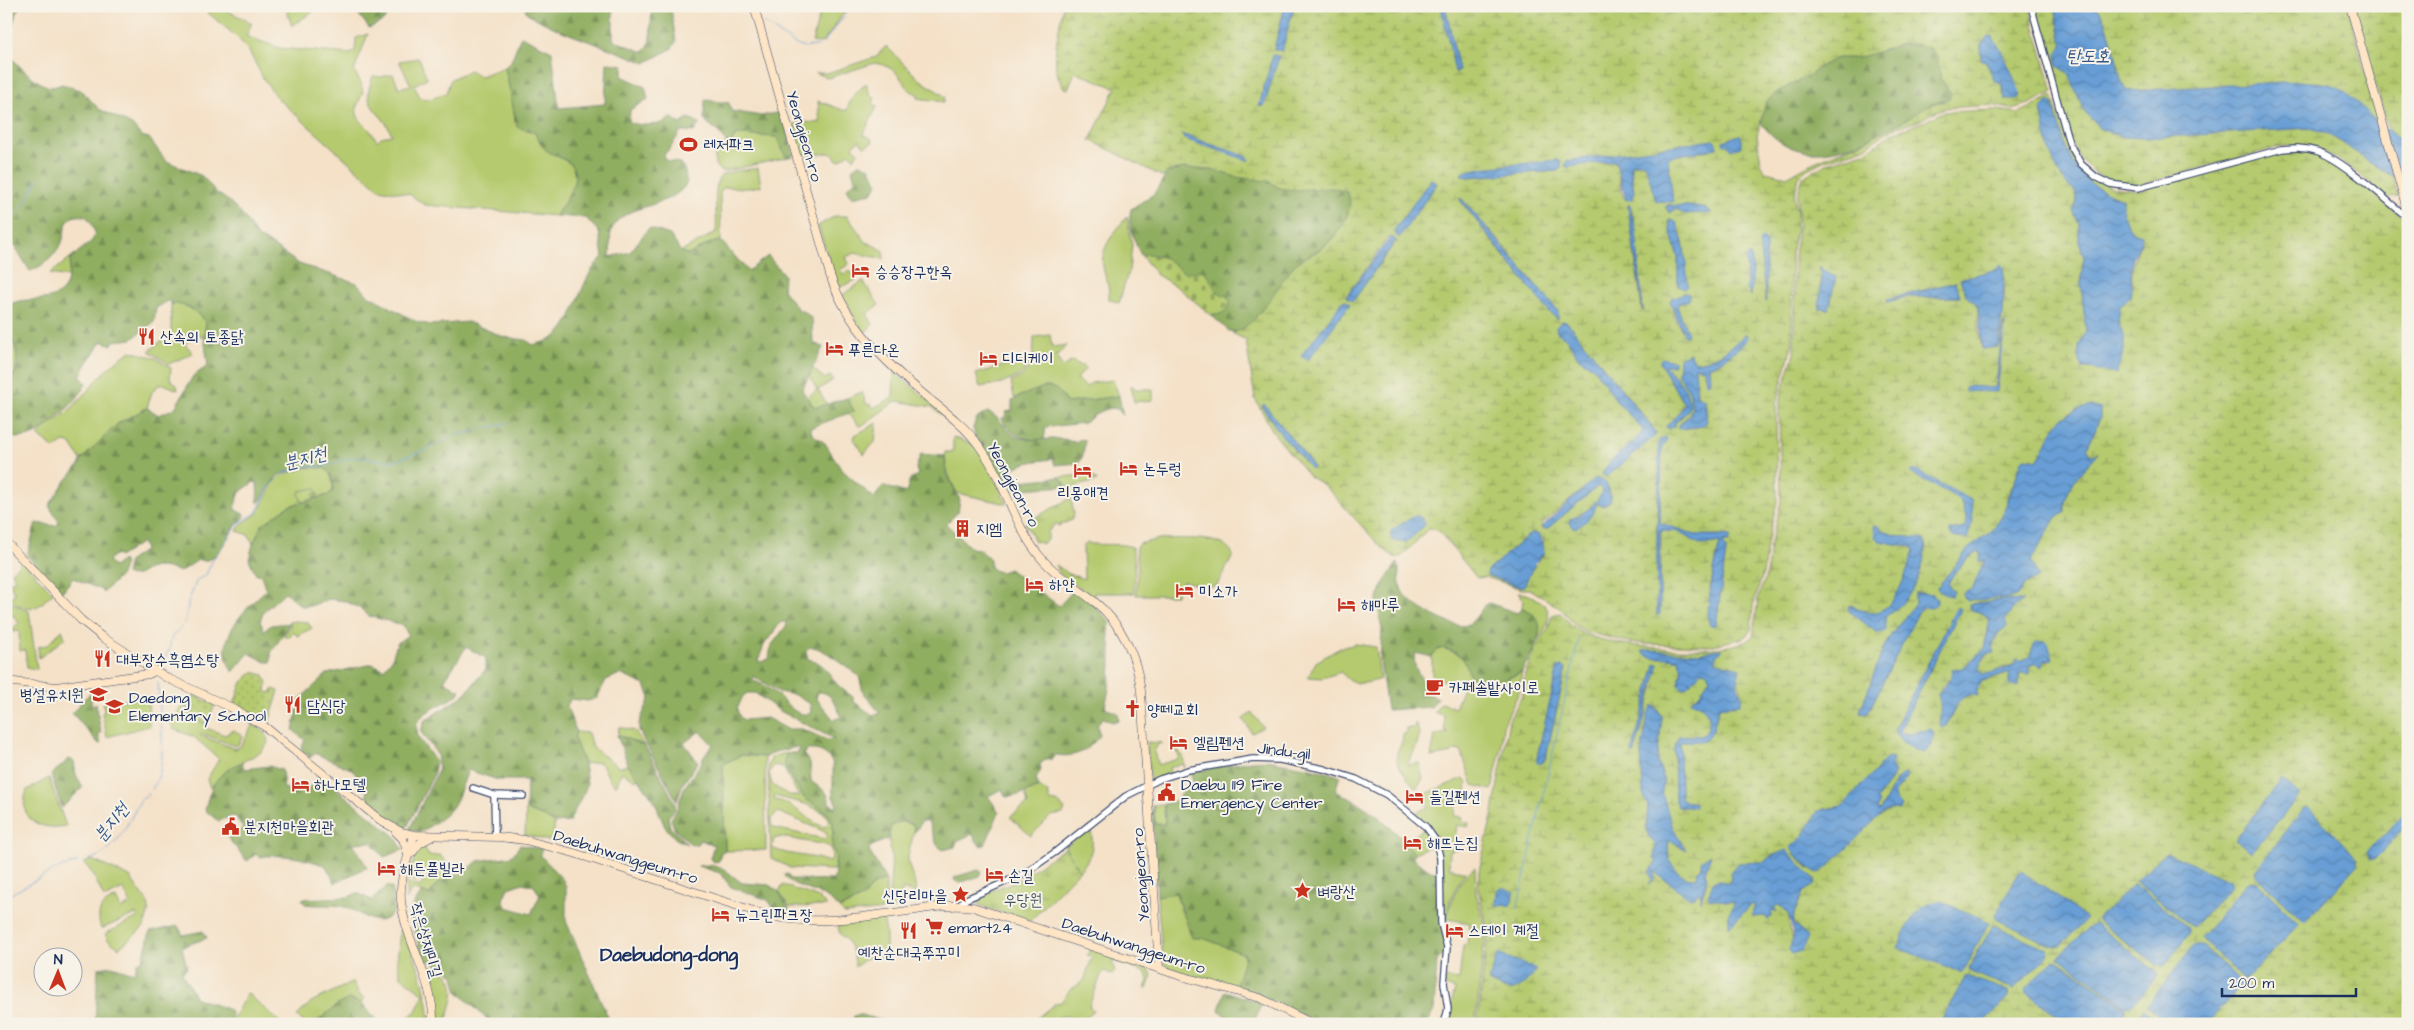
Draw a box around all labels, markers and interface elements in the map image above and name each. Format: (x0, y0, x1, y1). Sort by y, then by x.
water label: 탄도호 (2066, 44, 2110, 69)
street label: Yeongjeon-ro (780, 88, 828, 185)
sports icon: 레저파크 (679, 134, 699, 154)
place label: 레저파크 (703, 134, 755, 156)
hotel icon: 승승장구한옥 (851, 261, 871, 281)
place label: 승승장구한옥 (875, 261, 952, 283)
restaurant icon: 산속의 토종닭 (136, 326, 156, 346)
place label: 산속의 토종닭 (160, 326, 244, 348)
hotel icon: 푸른다온 (824, 339, 844, 359)
place label: 푸른다온 (848, 339, 900, 361)
hotel icon: 디디케이 (978, 348, 998, 368)
place label: 디디케이 (1002, 348, 1054, 370)
street label: Yeongjeon-ro (981, 438, 1045, 531)
water label: 분지천 (281, 441, 331, 476)
hotel icon: 논두렁 (1119, 458, 1139, 478)
place label: 논두렁 (1143, 458, 1182, 480)
hotel icon: 리몽애견 (1073, 460, 1093, 480)
place label: 리몽애견 (1057, 482, 1109, 504)
building icon: 지엠 (952, 518, 972, 538)
place label: 지엠 (976, 518, 1002, 540)
hotel icon: 하얀 (1025, 574, 1045, 594)
place label: 하얀 (1049, 574, 1075, 596)
hotel icon: 미소가 (1175, 581, 1195, 601)
place label: 미소가 (1199, 581, 1238, 603)
hotel icon: 해마루 (1337, 594, 1357, 614)
place label: 해마루 (1361, 594, 1400, 616)
restaurant icon: 대부장수흑염소탕 (92, 649, 112, 669)
place label: 대부장수흑염소탕 (116, 649, 219, 671)
cafe icon: 카페솔밭사이로 (1425, 677, 1445, 697)
place label: 카페솔밭사이로 (1449, 677, 1539, 699)
place label: 병설유치원 (20, 684, 84, 706)
school or university icon: 병설유치원 (88, 684, 108, 704)
place label: Daedong Elementary School (129, 687, 266, 728)
restaurant icon: 담식당 (283, 695, 303, 715)
place label: 담식당 (307, 695, 346, 717)
school or university icon: Daedong Elementary School (105, 696, 125, 716)
church icon: 양떼교회 (1123, 699, 1143, 719)
place label: 양떼교회 (1147, 699, 1199, 721)
hotel icon: 엘림펜션 (1169, 732, 1189, 752)
place label: 엘림펜션 (1193, 732, 1245, 754)
street label: Jindu-gil (1256, 737, 1312, 766)
hotel icon: 하나모텔 (290, 774, 310, 794)
place label: 하나모텔 (314, 774, 366, 796)
place label: Daebu 119 Fire Emergency Center (1181, 774, 1323, 815)
public building icon: Daebu 119 Fire Emergency Center (1157, 783, 1177, 803)
hotel icon: 들길펜션 (1405, 786, 1425, 806)
place label: 들길펜션 (1429, 786, 1481, 808)
water label: 분지천 (88, 796, 136, 847)
public building icon: 분지천마을회관 (220, 816, 240, 836)
place label: 분지천마을회관 (244, 816, 334, 838)
street label: Daebuhwanggeum-ro (551, 825, 701, 890)
street label: Yeongjeon-ro (1127, 827, 1156, 922)
hotel icon: 해뜨는집 (1403, 832, 1423, 852)
place label: 해뜨는집 (1427, 832, 1479, 854)
hotel icon: 해든풀빌라 (376, 858, 396, 878)
place label: 해든풀빌라 (400, 858, 465, 880)
hotel icon: 손길 (984, 865, 1004, 885)
place label: 손길 (1008, 865, 1034, 887)
place icon: 벼랑산 (1293, 881, 1313, 901)
place label: 벼랑산 (1317, 881, 1356, 903)
place label: 신당리마을 (883, 885, 947, 907)
place icon: 신당리마을 (951, 885, 971, 905)
park label: 우당원 (1004, 889, 1042, 911)
street label: 작은상재미길 (405, 900, 447, 981)
hotel icon: 뉴그린파크장 (711, 904, 731, 924)
place label: 뉴그린파크장 (735, 904, 812, 926)
street label: Daebuhwanggeum-ro (1059, 912, 1208, 981)
supermarket icon: emart24 (924, 917, 944, 937)
place label: emart24 (948, 917, 1013, 939)
restaurant icon: 예찬순대국쭈꾸미 (899, 920, 919, 940)
hotel icon: 스테이 계절 (1444, 920, 1464, 940)
place label: 스테이 계절 (1468, 920, 1539, 942)
district label: Daebudong-dong (600, 942, 738, 970)
place label: 예찬순대국쭈꾸미 (858, 942, 961, 964)
north arrow (32, 948, 82, 998)
text: N (54, 950, 63, 970)
scale bar (2222, 965, 2355, 997)
text: 200 m (2229, 973, 2275, 994)

